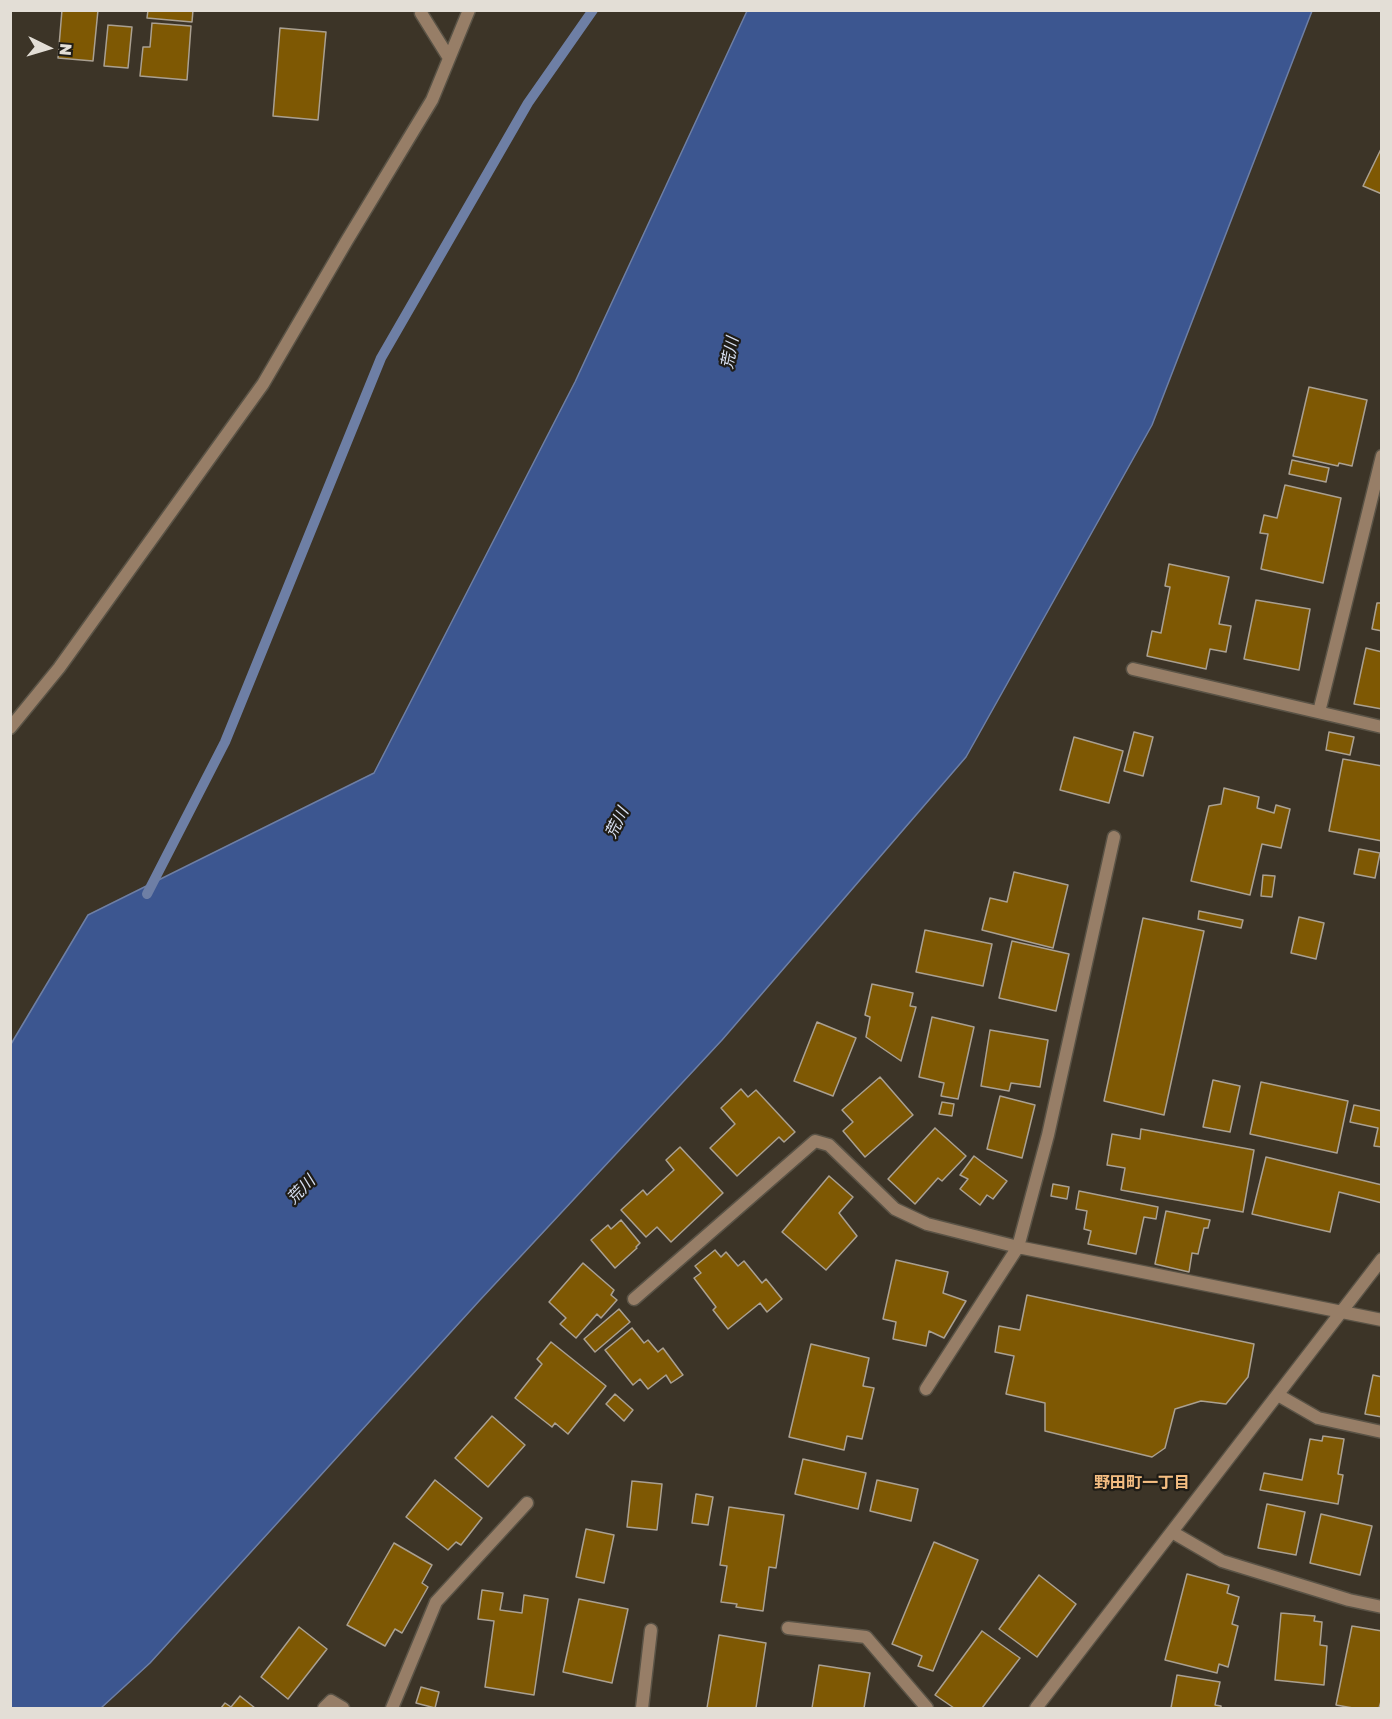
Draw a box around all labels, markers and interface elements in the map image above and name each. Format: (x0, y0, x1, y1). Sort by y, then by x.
north arrow (18, 18, 78, 78)
text: N (55, 43, 76, 56)
water label: 荒川 (718, 335, 742, 371)
water label: 荒川 (601, 804, 633, 842)
water label: 荒川 (283, 1172, 319, 1208)
district label: 野田町一丁目 (1094, 1473, 1190, 1493)

